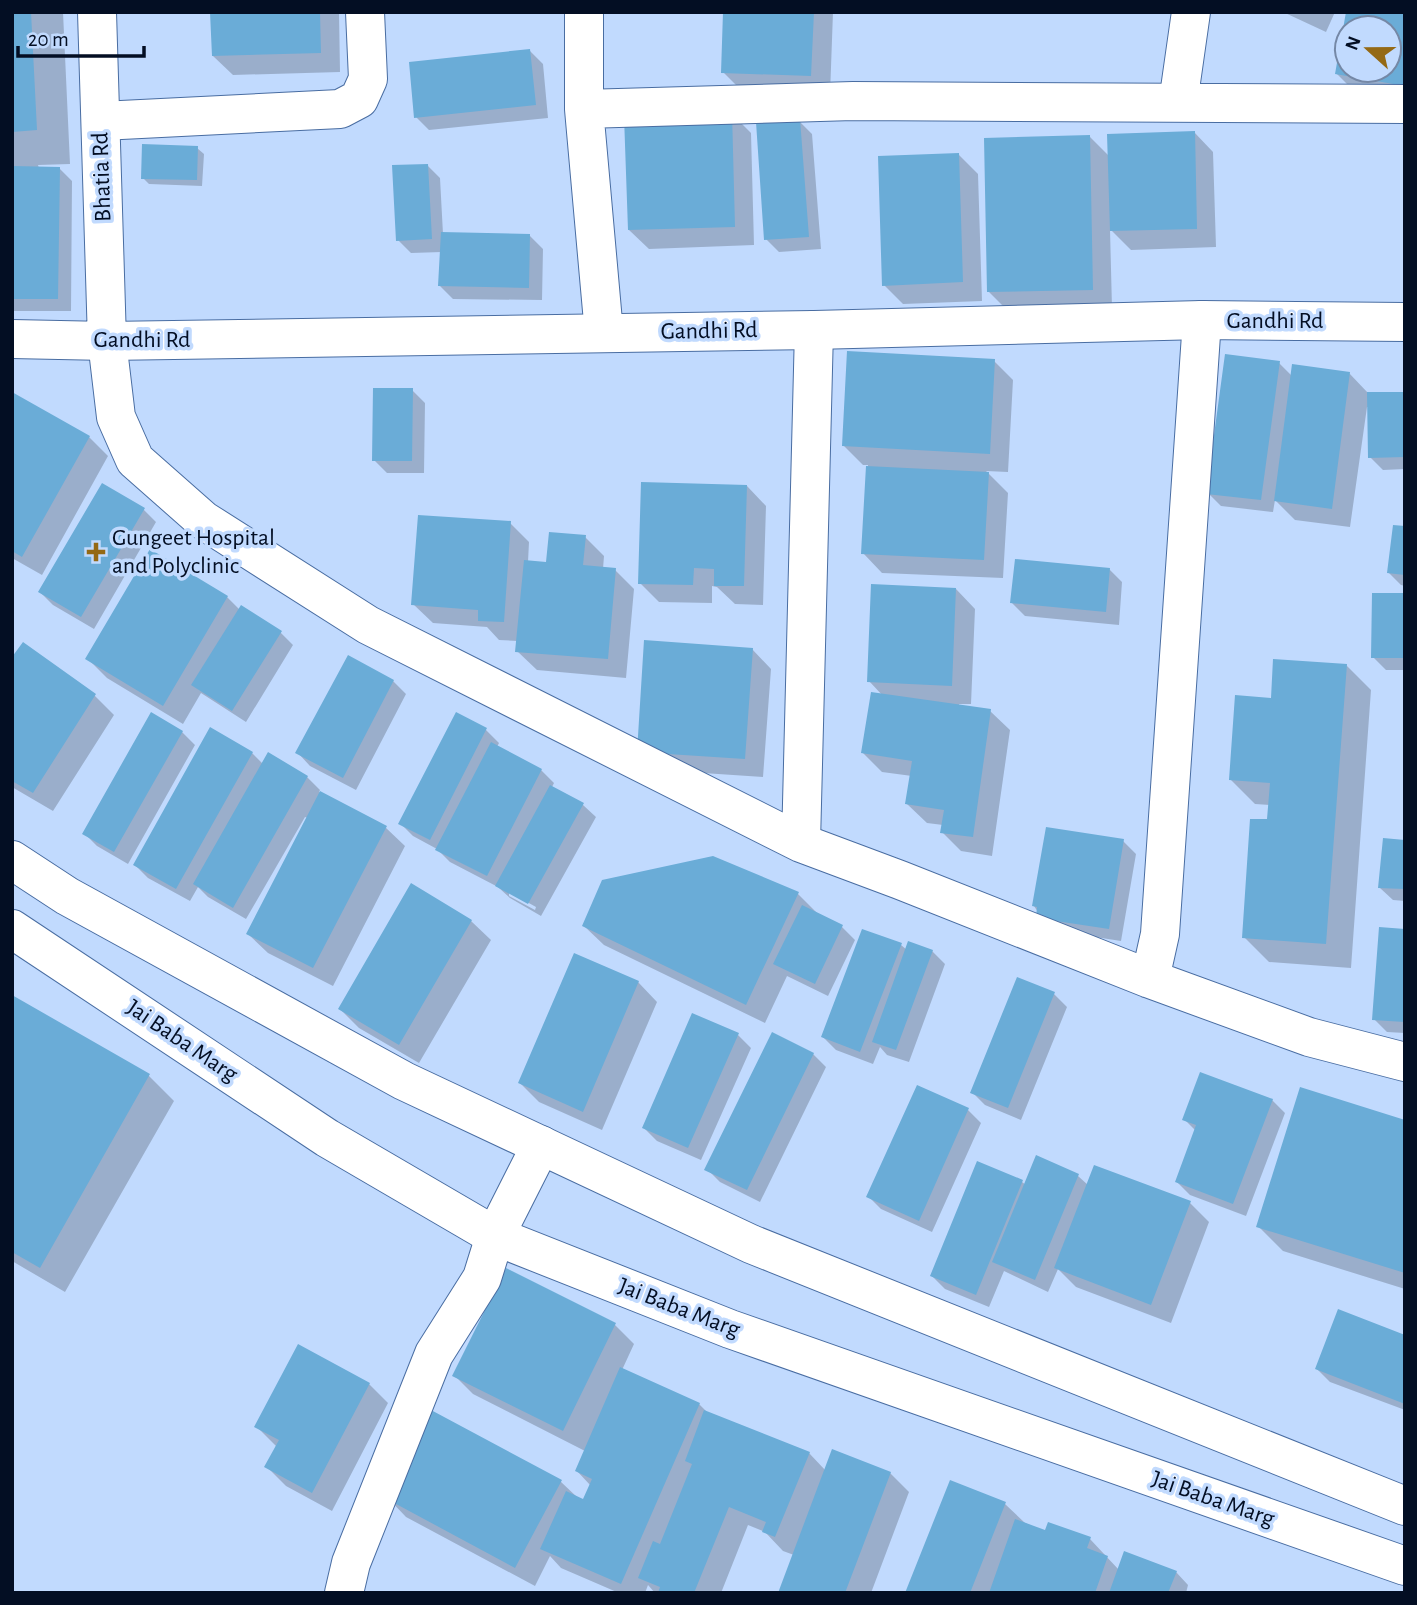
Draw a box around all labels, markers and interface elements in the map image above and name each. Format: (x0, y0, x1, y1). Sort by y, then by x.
scale bar (18, 14, 144, 58)
north arrow (1333, 14, 1403, 84)
text: 20 m (28, 29, 69, 50)
text: N (1342, 34, 1365, 53)
street label: Bhatia Rd (88, 132, 116, 222)
street label: Gandhi Rd (1227, 309, 1323, 333)
street label: Gandhi Rd (660, 318, 758, 344)
street label: Gandhi Rd (94, 328, 190, 352)
place label: Gungeet Hospital and Polyclinic (112, 526, 275, 578)
marker: Gungeet Hospital and Polyclinic (86, 542, 106, 562)
street label: Jai Baba Marg (122, 995, 242, 1087)
street label: Jai Baba Marg (615, 1274, 743, 1342)
street label: Jai Baba Marg (1148, 1467, 1278, 1531)

